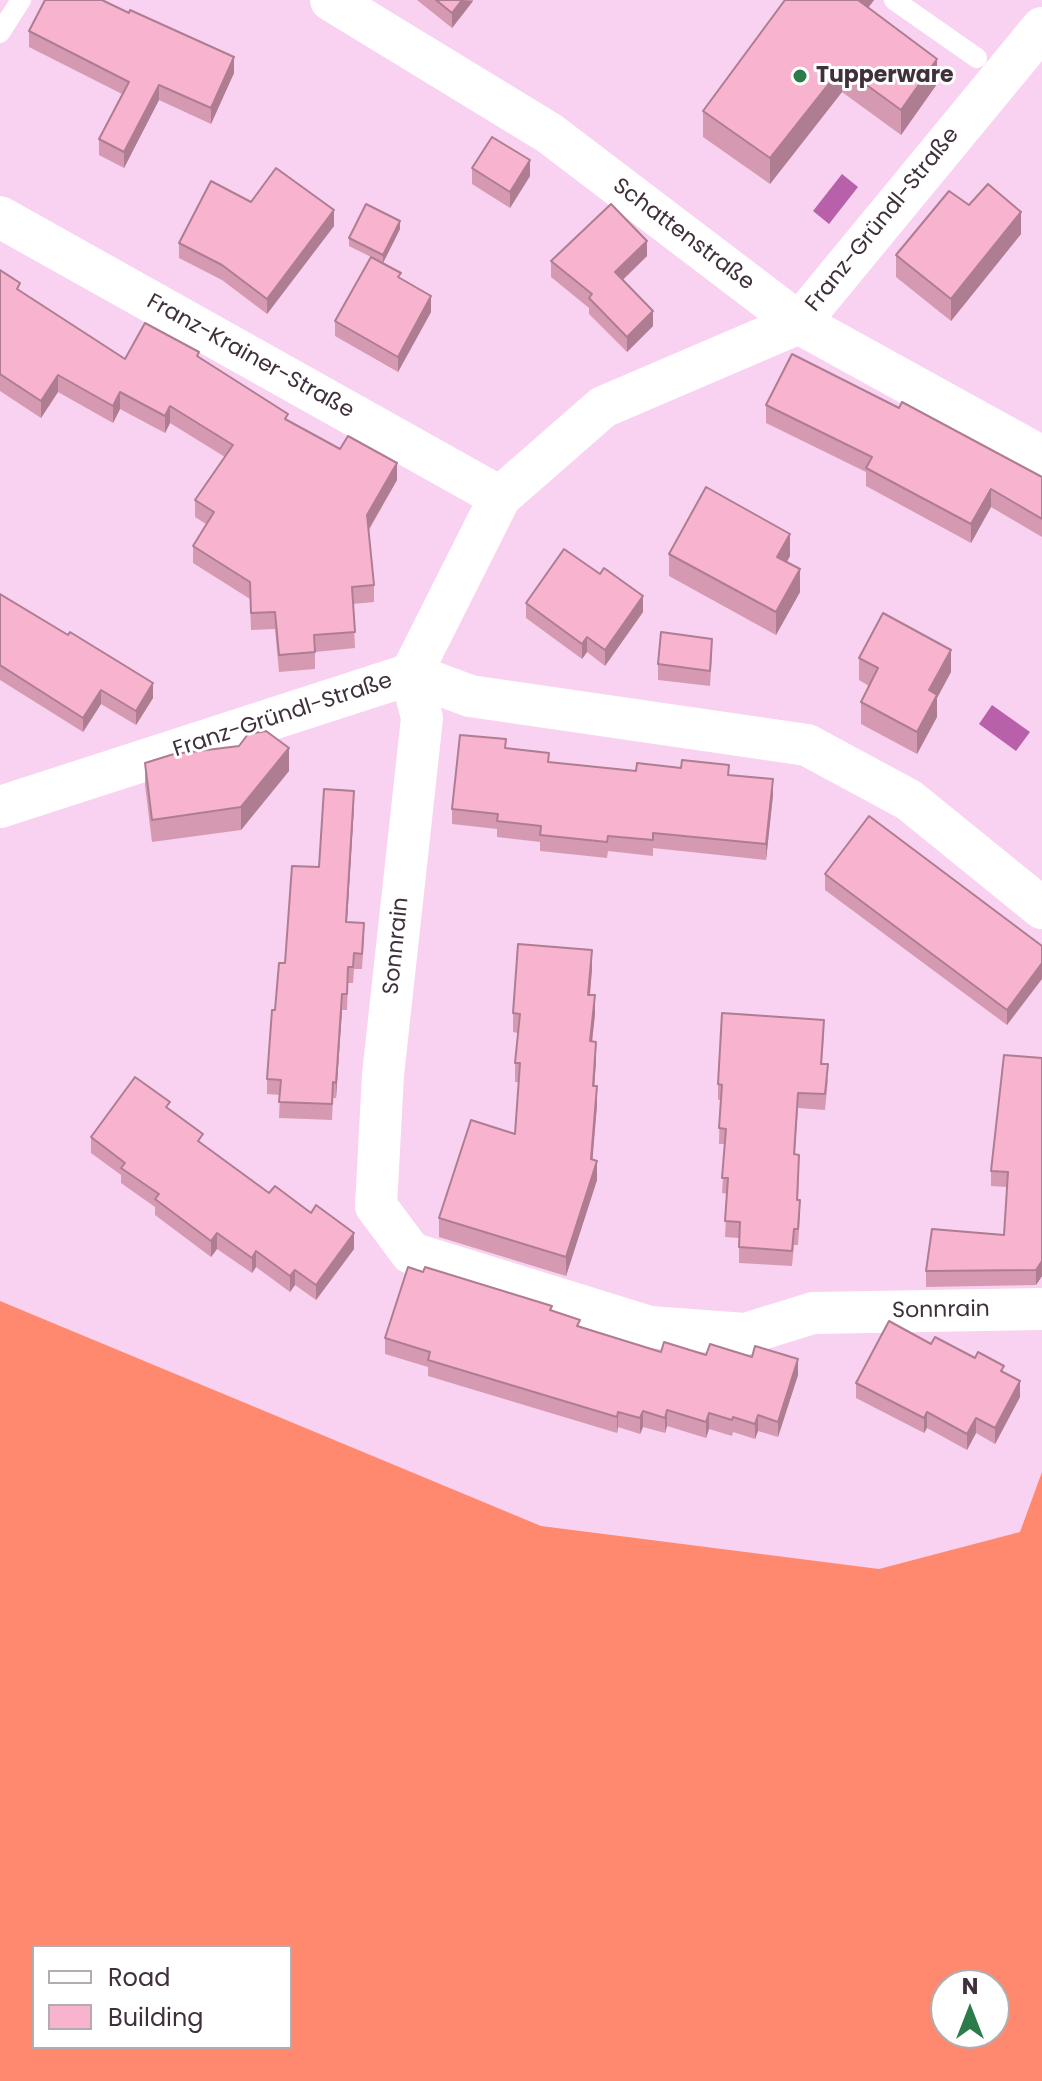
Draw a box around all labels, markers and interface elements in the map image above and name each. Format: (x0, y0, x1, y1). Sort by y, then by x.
place label: Tupperware (816, 63, 954, 89)
marker: Tupperware (791, 67, 809, 85)
street label: Franz-Gründl-Straße (801, 123, 965, 317)
street label: Schattenstraße (607, 173, 759, 297)
street label: Franz-Krainer-Straße (142, 289, 358, 425)
street label: Franz-Gründl-Straße (170, 668, 396, 764)
street label: Sonnrain (379, 896, 415, 996)
street label: Sonnrain (892, 1297, 990, 1325)
legend (32, 1945, 292, 2049)
text: Road (108, 1961, 170, 1994)
north arrow (930, 1969, 1010, 2049)
text: N (962, 1971, 978, 2002)
text: Building (108, 2001, 204, 2034)

